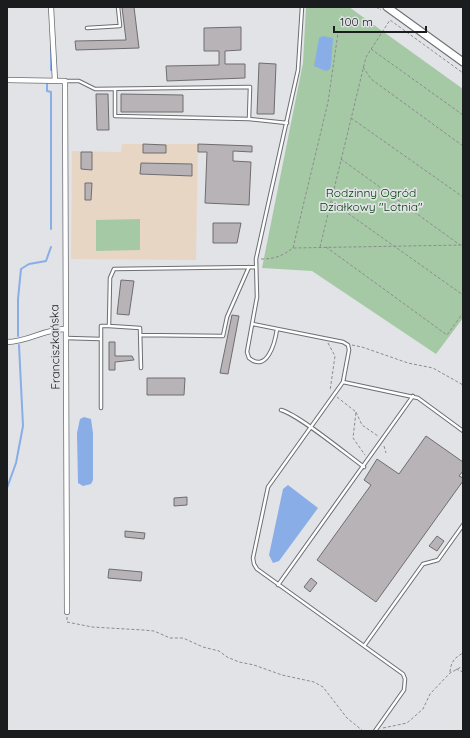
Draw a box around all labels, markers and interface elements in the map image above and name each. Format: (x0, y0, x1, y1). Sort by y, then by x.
scale bar (334, 8, 426, 34)
text: 100 m (340, 14, 373, 29)
park label: Rodzinny Ogród Działkowy "Lotnia" (319, 185, 423, 214)
street label: Franciszkańska (46, 304, 63, 390)

